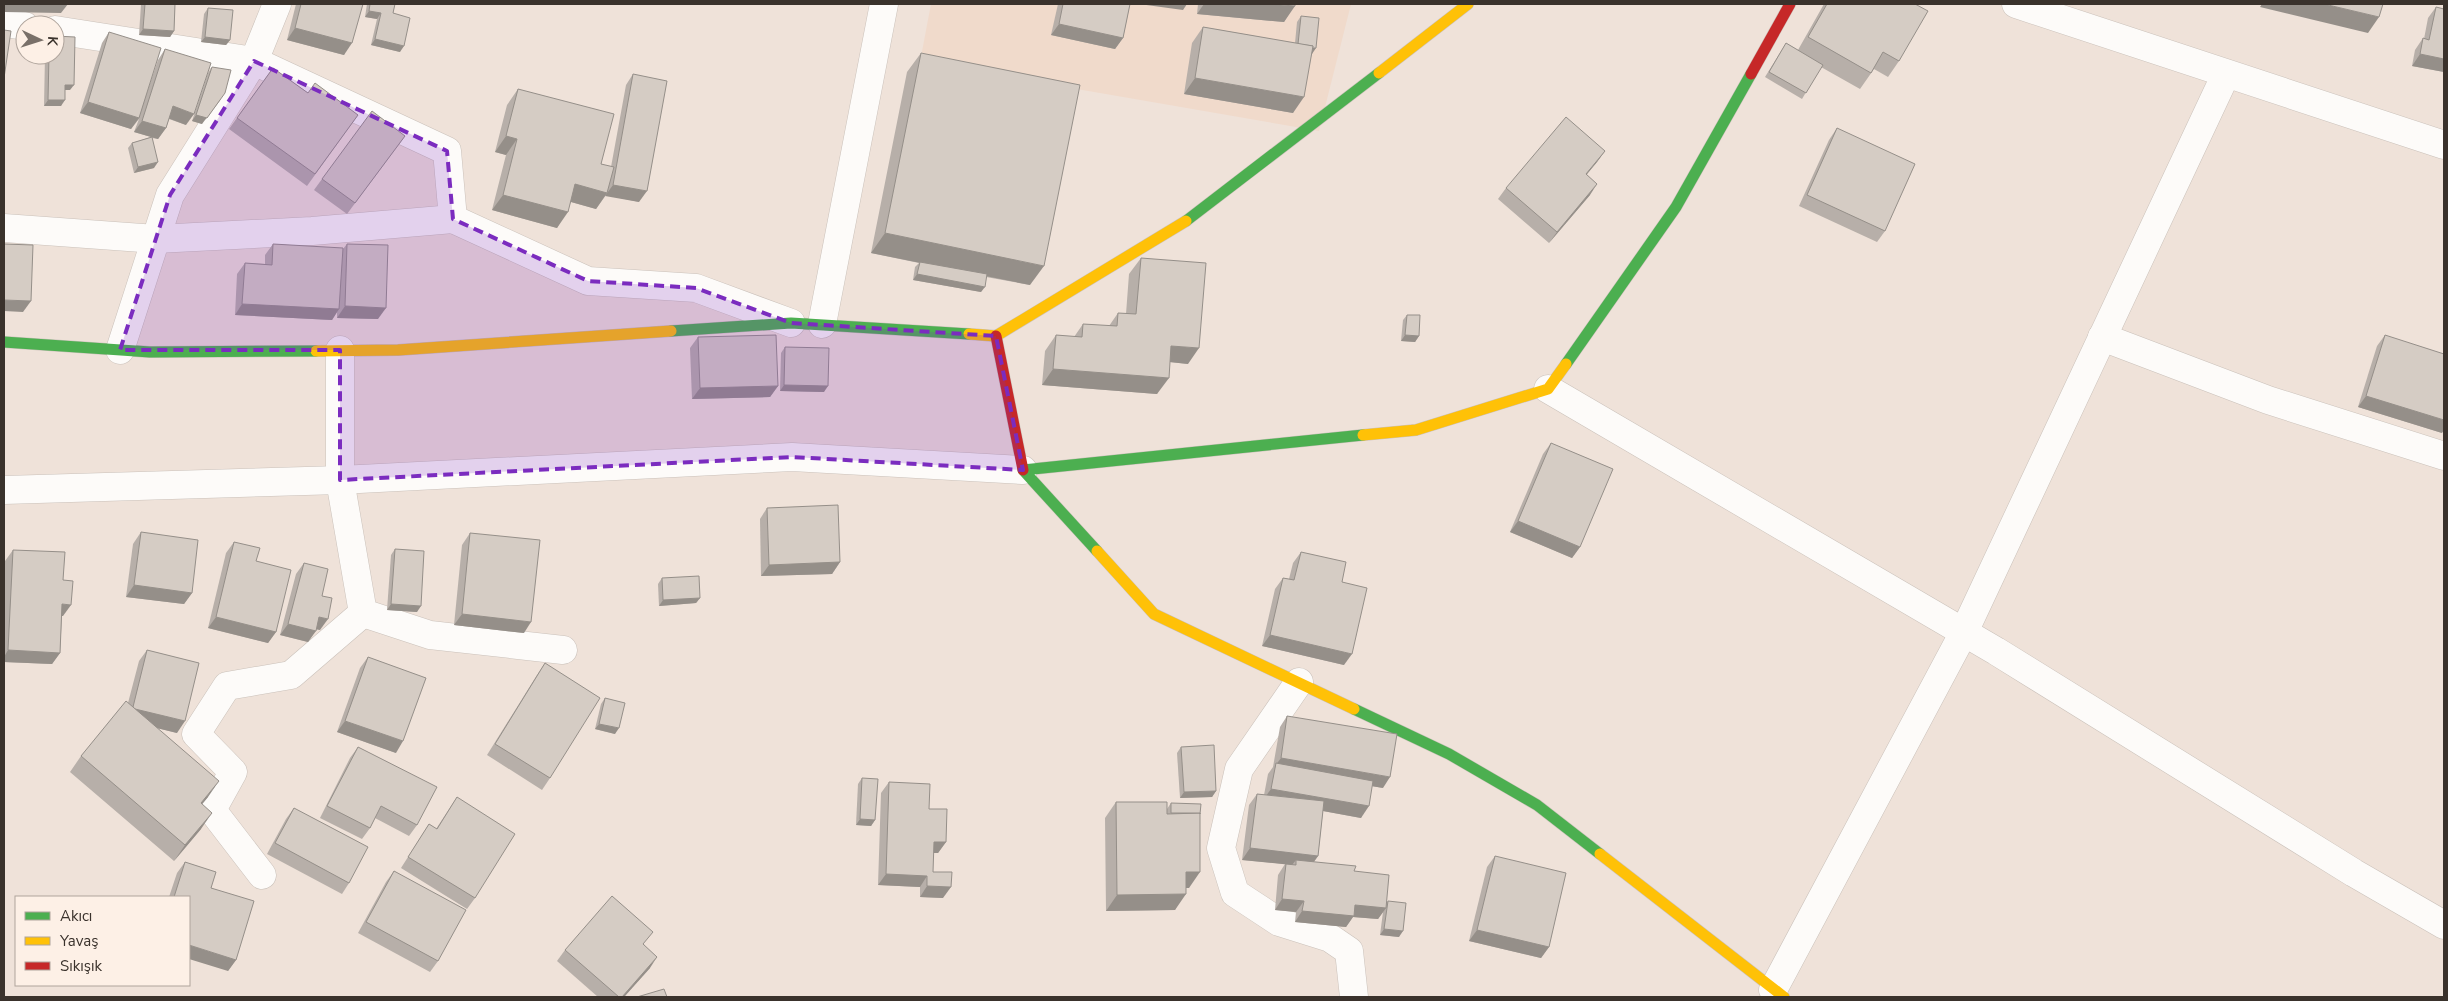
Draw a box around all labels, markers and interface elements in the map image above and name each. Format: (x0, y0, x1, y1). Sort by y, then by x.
north arrow (15, 15, 65, 65)
text: K (43, 36, 62, 47)
legend (15, 896, 190, 986)
text: Akıcı (60, 906, 92, 926)
text: Yavaş (59, 931, 98, 951)
text: Sıkışık (60, 956, 102, 976)

